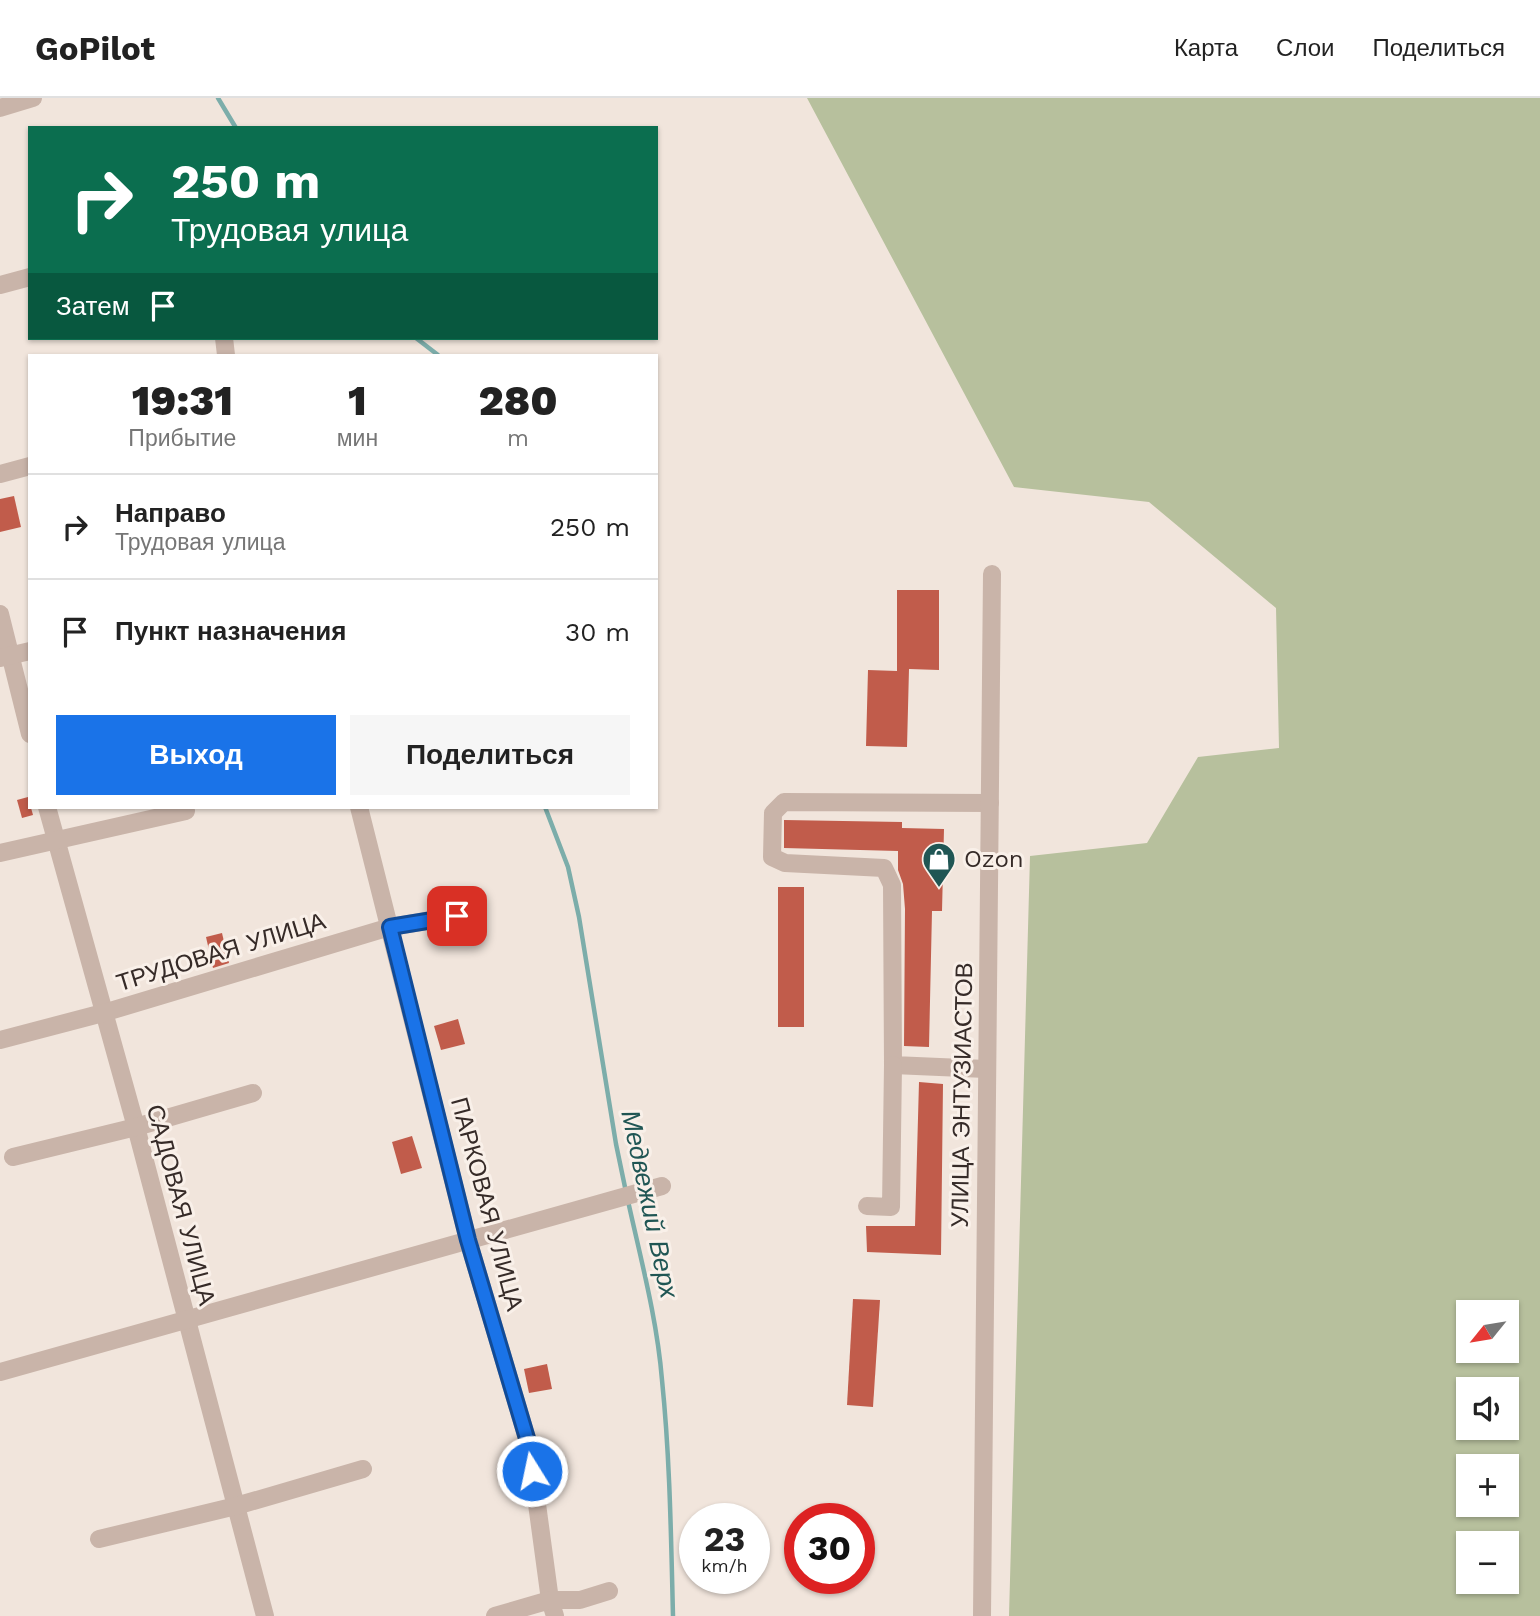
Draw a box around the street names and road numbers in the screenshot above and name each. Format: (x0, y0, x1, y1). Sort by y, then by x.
street label: ТРУДОВАЯ УЛИЦА (113, 907, 329, 997)
street label: УЛИЦА ЭНТУЗИАСТОВ (946, 962, 978, 1228)
street label: ПАРКОВАЯ УЛИЦА (445, 1094, 529, 1314)
street label: САДОВАЯ УЛИЦА (141, 1102, 221, 1308)

